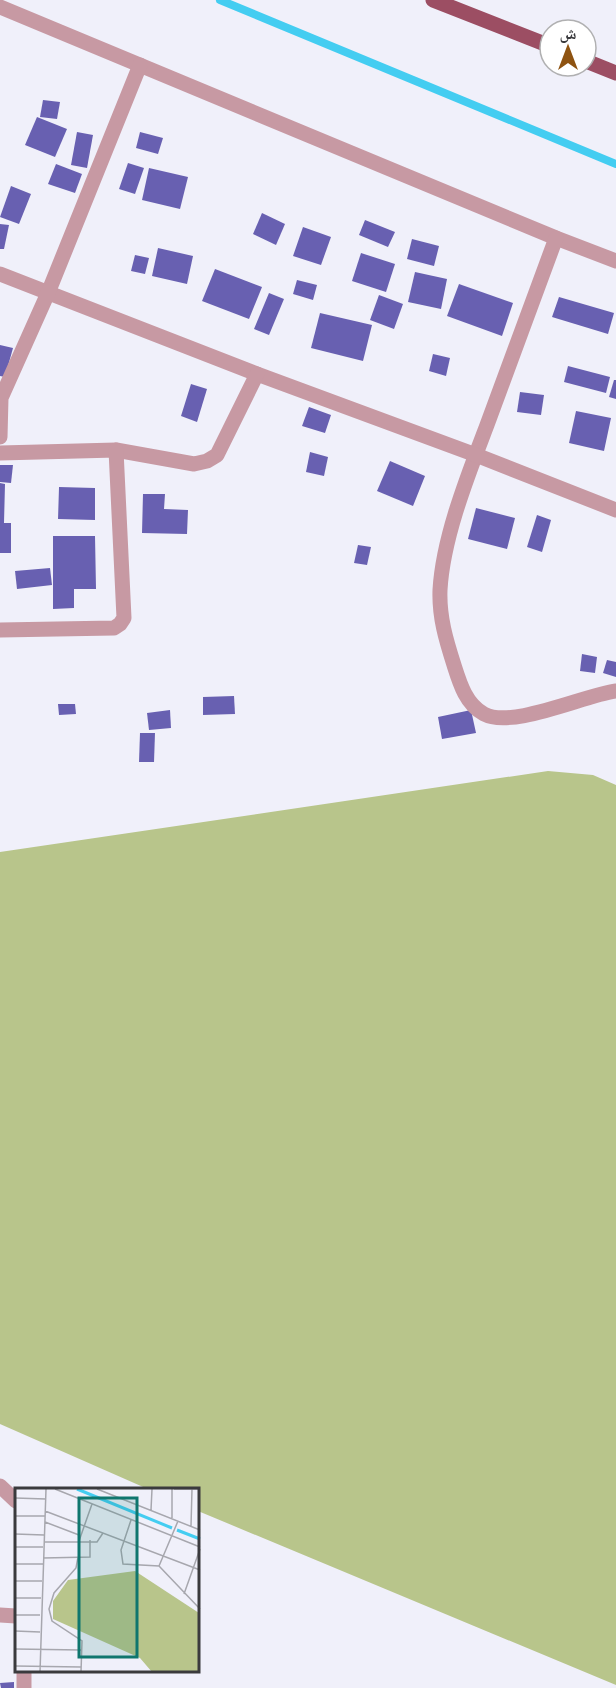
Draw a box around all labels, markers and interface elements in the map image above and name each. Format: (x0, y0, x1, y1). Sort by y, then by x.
north arrow (538, 18, 598, 78)
text: ش (560, 24, 577, 43)
inset map (15, 1488, 200, 1673)

